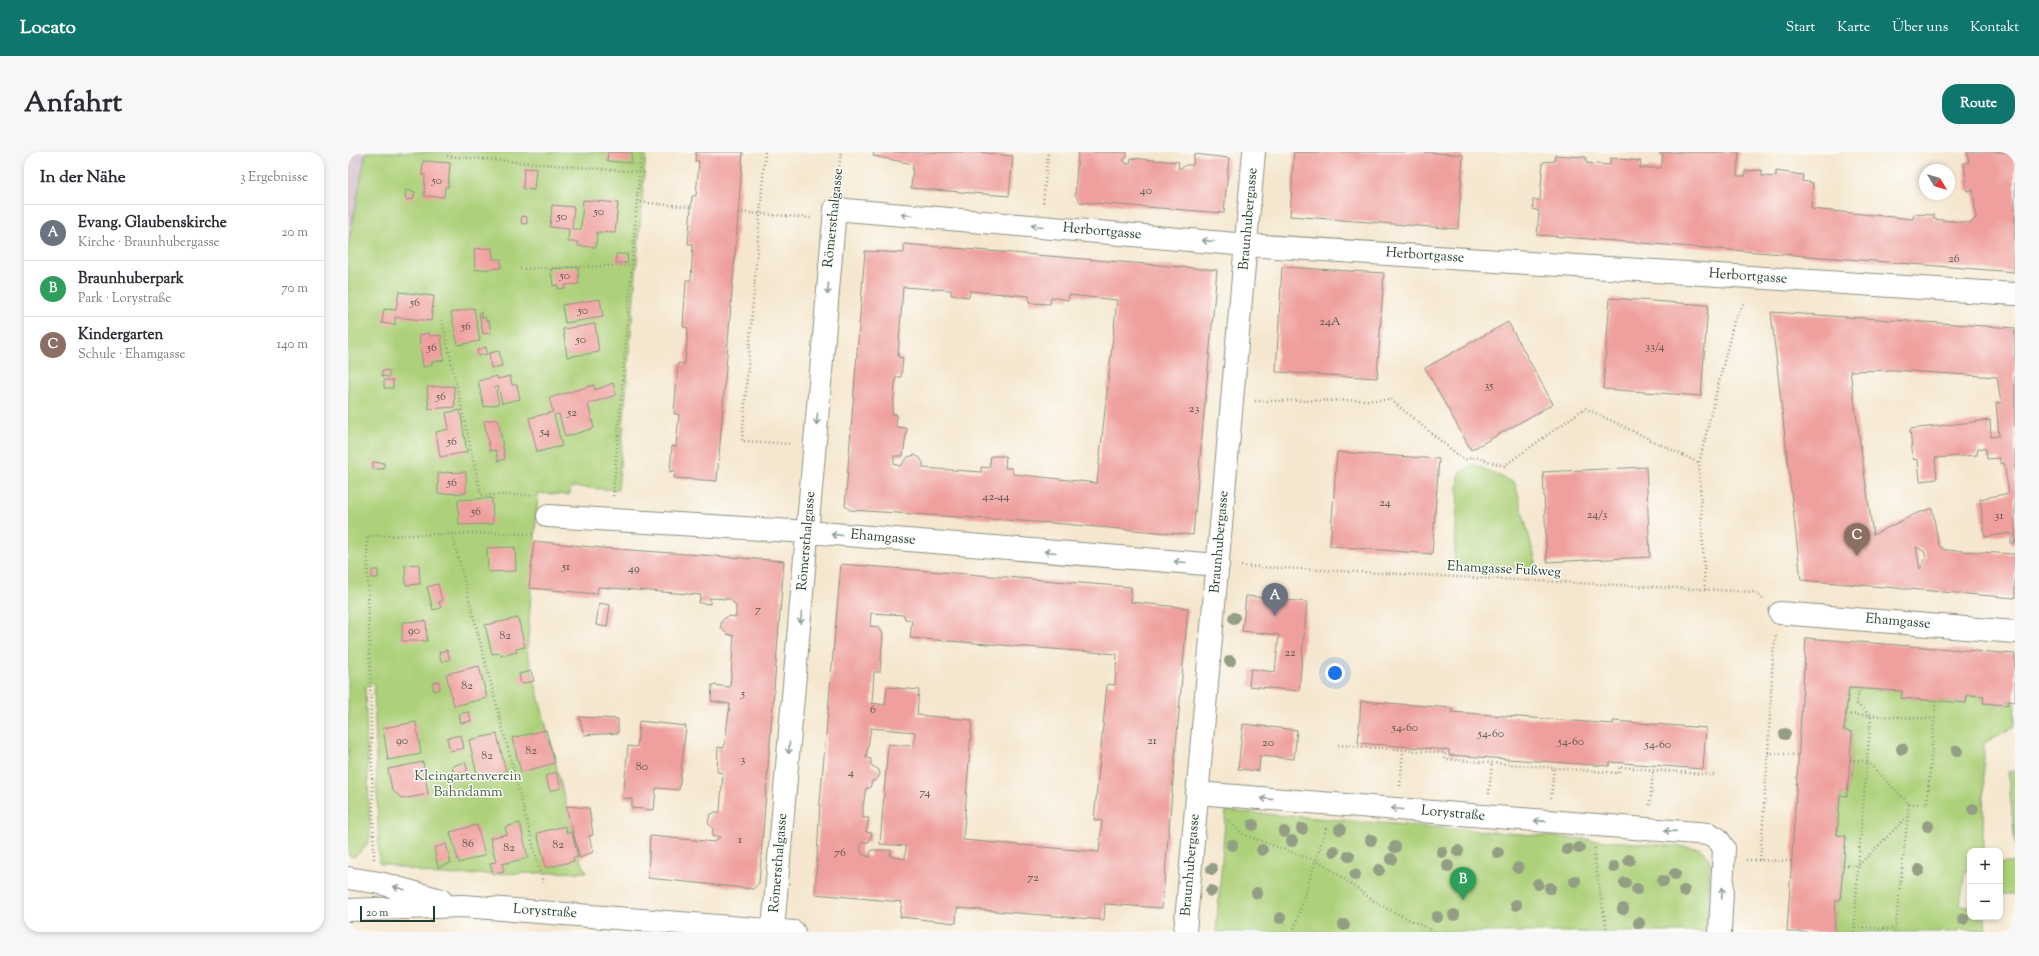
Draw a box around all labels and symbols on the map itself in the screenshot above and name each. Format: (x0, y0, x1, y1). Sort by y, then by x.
north arrow (1919, 164, 1955, 200)
street label: Römersthalgasse (819, 167, 849, 269)
street label: Braunhubergasse (1235, 167, 1263, 271)
house number: 50 (431, 172, 442, 190)
house number: 40 (1140, 182, 1152, 200)
house number: 50 (593, 203, 604, 221)
house number: 50 (556, 208, 567, 226)
one-way arrow (901, 211, 914, 219)
street label: Herbortgasse (1062, 219, 1142, 245)
one-way arrow (1031, 223, 1044, 230)
one-way arrow (1202, 238, 1215, 245)
street label: Herbortgasse (1385, 243, 1465, 269)
house number: 26 (1948, 250, 1960, 268)
street label: Herbortgasse (1708, 264, 1788, 290)
house number: 50 (559, 267, 570, 285)
one-way arrow (824, 282, 831, 295)
house number: 56 (409, 294, 420, 312)
house number: 50 (577, 302, 588, 320)
house number: 24A (1319, 313, 1341, 331)
house number: 56 (460, 318, 471, 336)
house number: 50 (575, 331, 586, 349)
house number: 33/4 (1645, 338, 1665, 356)
house number: 56 (426, 339, 437, 357)
house number: 35 (1485, 377, 1493, 395)
house number: 56 (435, 388, 446, 406)
house number: 23 (1189, 400, 1199, 418)
house number: 52 (566, 404, 577, 422)
one-way arrow (814, 412, 821, 425)
house number: 54 (539, 423, 550, 441)
house number: 56 (446, 433, 457, 451)
house number: 56 (446, 474, 457, 492)
house number: 42-44 (982, 488, 1010, 506)
street label: Römersthalgasse (793, 490, 821, 592)
street label: Braunhubergasse (1206, 490, 1234, 594)
house number: 24 (1379, 494, 1391, 512)
house number: 56 (470, 503, 481, 521)
house number: 24/3 (1587, 506, 1607, 524)
house number: 31 (1995, 507, 2003, 525)
pin: C (1844, 523, 1870, 556)
street label: Ehamgasse (850, 525, 916, 551)
one-way arrow (831, 531, 844, 538)
one-way arrow (1044, 548, 1057, 555)
street label: Ehamgasse Fußweg (1446, 557, 1562, 583)
house number: 51 (561, 558, 570, 576)
one-way arrow (1174, 559, 1187, 566)
house number: 49 (628, 560, 640, 578)
pin: A (1262, 583, 1288, 616)
house number: 7 (755, 601, 761, 619)
street label: Ehamgasse (1865, 609, 1931, 635)
one-way arrow (797, 611, 804, 624)
house number: 90 (408, 622, 420, 640)
house number: 82 (499, 627, 511, 645)
house number: 22 (1284, 644, 1296, 662)
your location (1325, 663, 1345, 683)
house number: 82 (461, 677, 473, 695)
house number: 5 (740, 685, 745, 703)
house number: 6 (870, 701, 876, 719)
house number: 54-60 (1391, 719, 1418, 737)
house number: 54-60 (1477, 725, 1504, 743)
house number: 90 (396, 732, 408, 750)
house number: 21 (1147, 732, 1157, 750)
house number: 54-60 (1557, 733, 1584, 751)
house number: 20 (1262, 734, 1274, 752)
house number: 54-60 (1644, 736, 1671, 754)
one-way arrow (786, 741, 793, 754)
house number: 82 (525, 742, 537, 760)
house number: 82 (481, 747, 493, 765)
house number: 3 (741, 751, 746, 769)
house number: 80 (636, 758, 648, 776)
house number: 4 (848, 764, 854, 782)
park label: Kleingartenverein Bahndamm (414, 767, 522, 803)
house number: 74 (919, 784, 931, 802)
one-way arrow (1261, 795, 1274, 802)
street label: Lorystraße (1420, 801, 1486, 827)
one-way arrow (1391, 806, 1404, 813)
street label: Römersthalgasse (765, 812, 793, 914)
street label: Braunhubergasse (1177, 813, 1205, 917)
one-way arrow (1534, 817, 1547, 824)
one-way arrow (1664, 827, 1677, 835)
house number: 1 (738, 831, 742, 849)
house number: 86 (462, 835, 474, 853)
house number: 82 (552, 836, 564, 854)
house number: 82 (503, 839, 515, 857)
house number: 76 (834, 844, 846, 862)
pin: B (1450, 867, 1476, 900)
house number: 72 (1027, 869, 1039, 887)
one-way arrow (392, 884, 405, 891)
one-way arrow (1718, 887, 1725, 900)
street label: Lorystraße (512, 900, 578, 924)
scale bar (360, 904, 435, 923)

